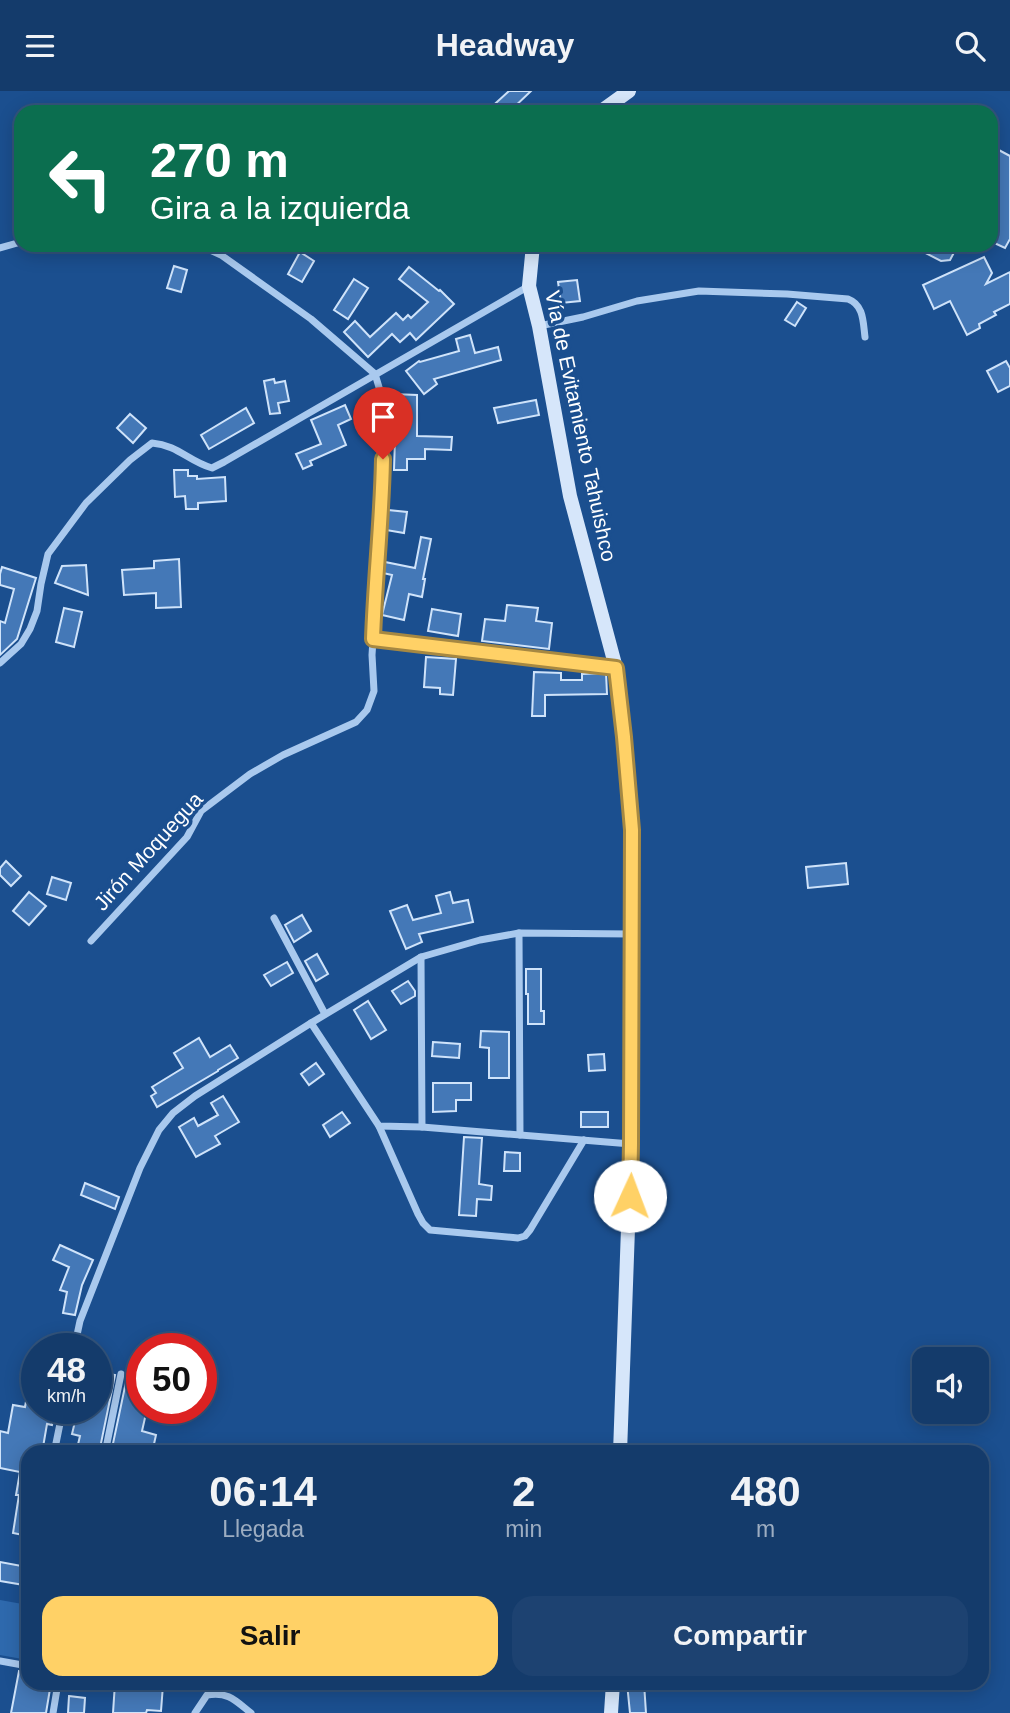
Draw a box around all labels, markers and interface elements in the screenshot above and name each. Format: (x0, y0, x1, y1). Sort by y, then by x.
icon: menu (21, 27, 59, 65)
text: Headway (436, 27, 574, 63)
icon: search (951, 27, 989, 65)
icon: left (35, 133, 126, 224)
text: 270 m (150, 133, 289, 187)
text: Gira a la izquierda (150, 190, 410, 226)
street label: Vía de Evitamiento Tahuishco (541, 288, 621, 564)
pin (353, 387, 413, 459)
icon: arrive (364, 398, 402, 436)
street label: Jirón Moquegua (89, 787, 207, 915)
position arrow (593, 1159, 667, 1233)
speed limit sign: 50 (126, 1333, 217, 1424)
map controls (912, 1347, 989, 1424)
button: sound (912, 1347, 989, 1424)
text: 48 (47, 1350, 86, 1389)
text: km/h (47, 1386, 86, 1406)
text: 06:14 (209, 1468, 317, 1515)
text: 2 (512, 1468, 535, 1515)
text: 480 (731, 1468, 801, 1515)
text: Llegada (222, 1516, 304, 1542)
text: min (505, 1516, 542, 1542)
text: m (756, 1516, 775, 1542)
button: Salir (42, 1596, 498, 1676)
button: Compartir (512, 1596, 968, 1676)

